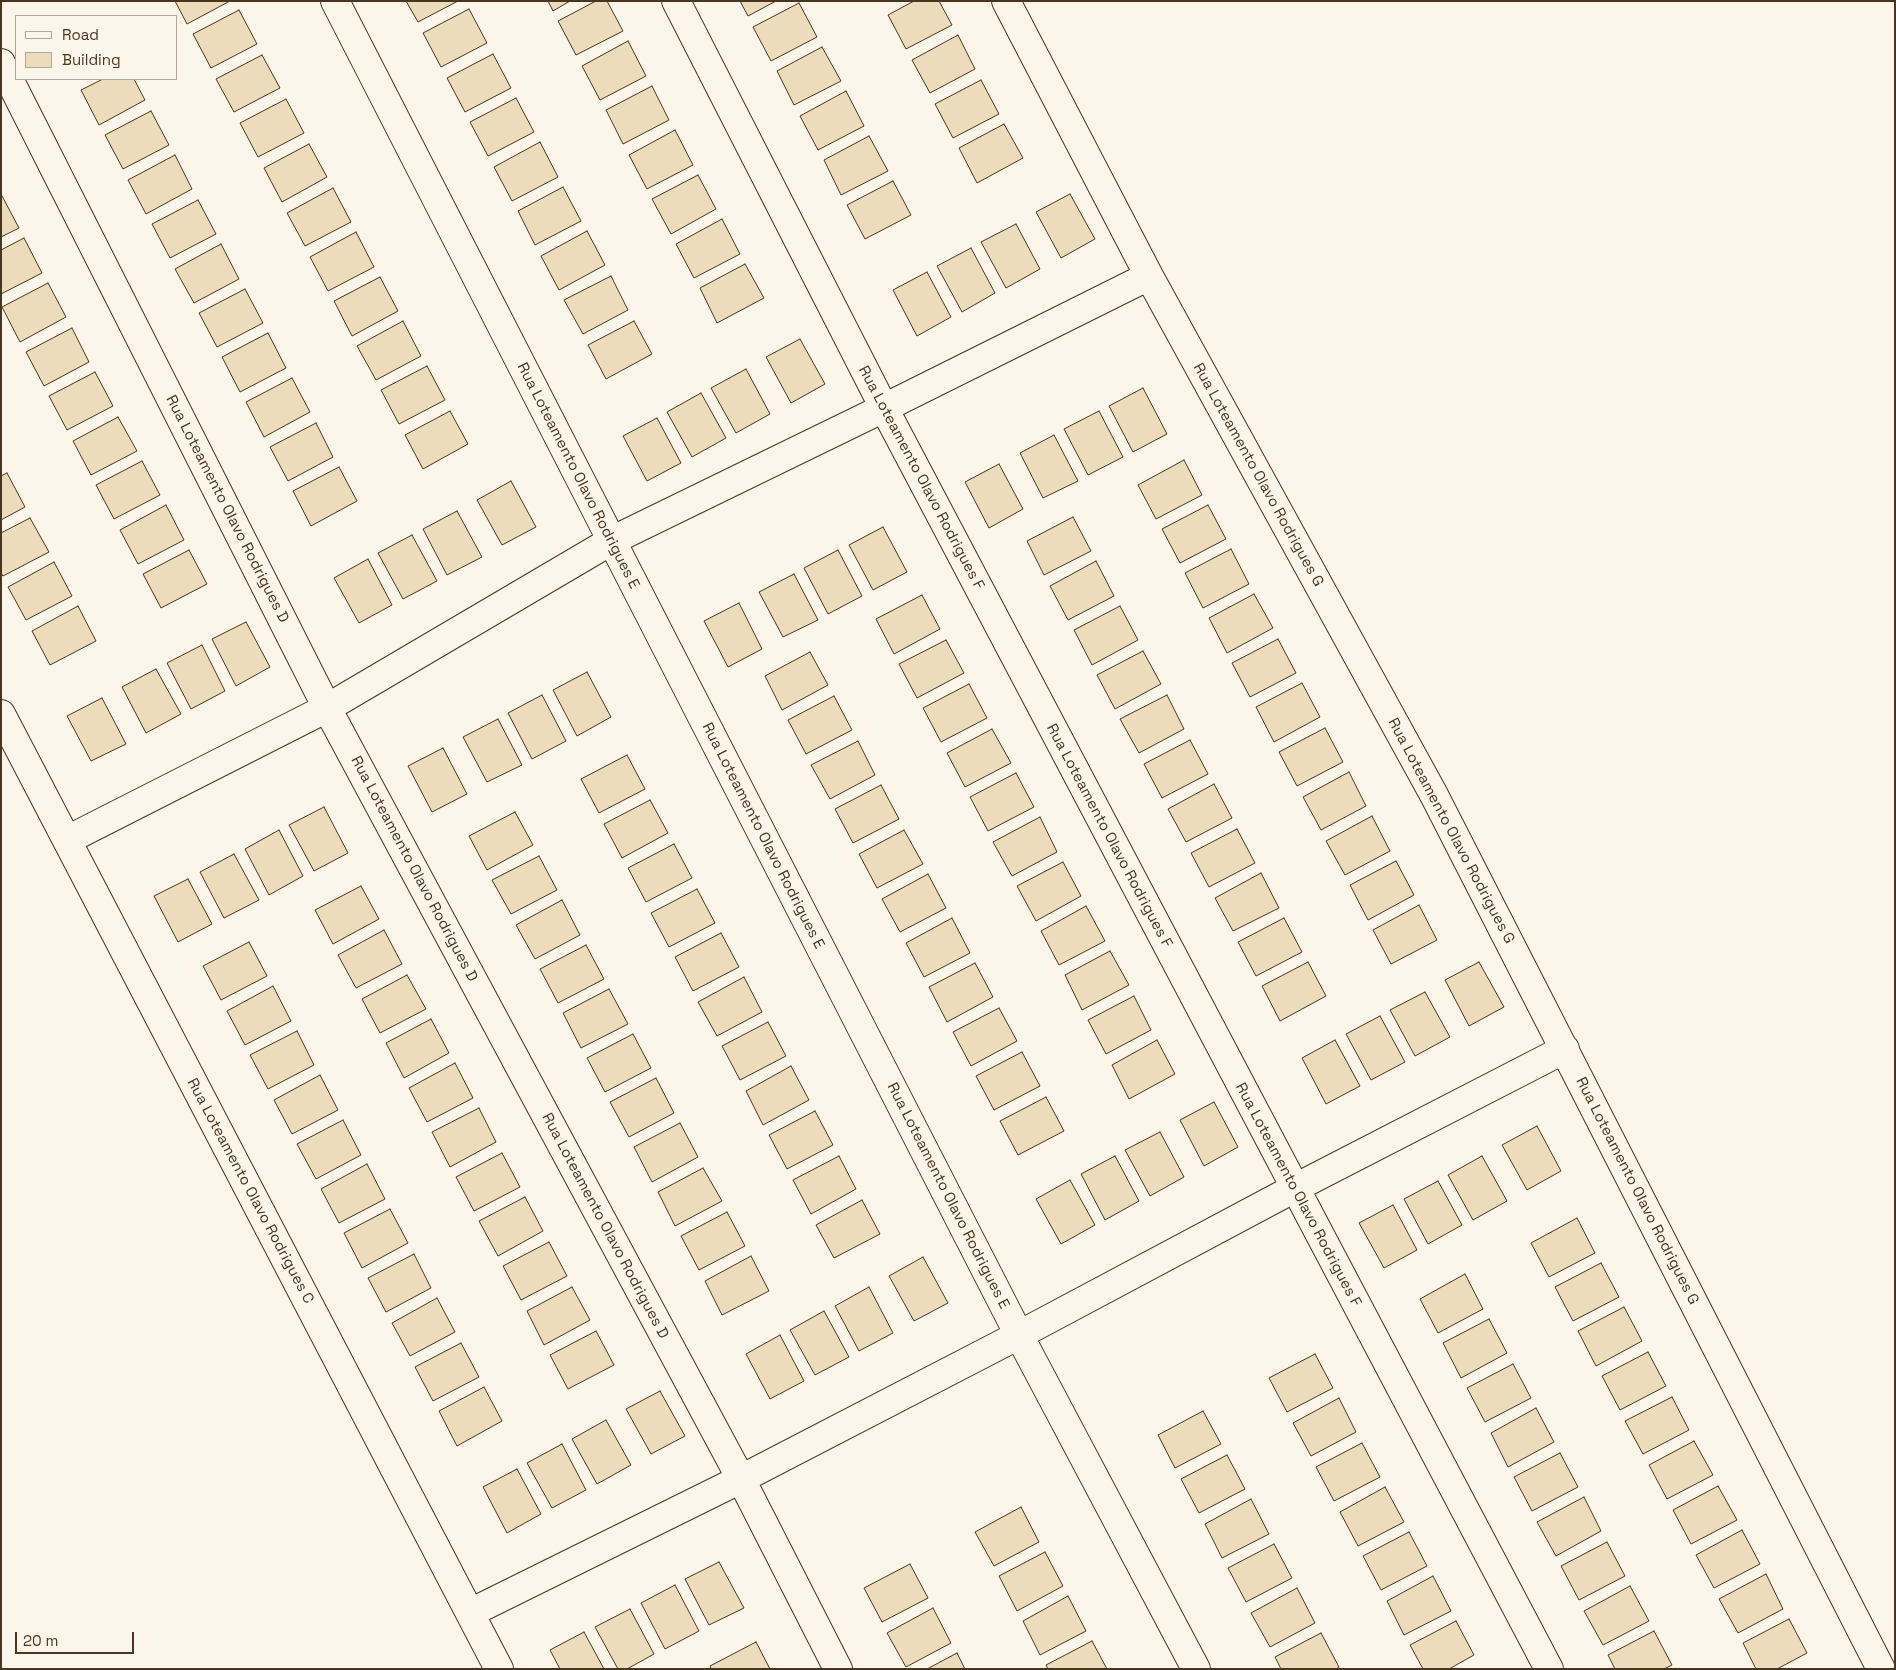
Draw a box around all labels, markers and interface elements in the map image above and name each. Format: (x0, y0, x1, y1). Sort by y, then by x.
legend (15, 15, 178, 80)
text: Road (62, 25, 99, 44)
text: Building (62, 50, 121, 69)
street label: Rua Loteamento Olavo Rodrigues E (513, 360, 643, 592)
street label: Rua Loteamento Olavo Rodrigues G (1189, 360, 1327, 590)
street label: Rua Loteamento Olavo Rodrigues F (854, 363, 988, 593)
street label: Rua Loteamento Olavo Rodrigues D (162, 392, 292, 626)
street label: Rua Loteamento Olavo Rodrigues G (1384, 715, 1518, 947)
street label: Rua Loteamento Olavo Rodrigues E (698, 720, 828, 952)
street label: Rua Loteamento Olavo Rodrigues F (1042, 721, 1176, 951)
street label: Rua Loteamento Olavo Rodrigues D (347, 753, 481, 985)
street label: Rua Loteamento Olavo Rodrigues G (1572, 1074, 1702, 1308)
street label: Rua Loteamento Olavo Rodrigues C (183, 1075, 317, 1307)
street label: Rua Loteamento Olavo Rodrigues E (883, 1080, 1013, 1312)
street label: Rua Loteamento Olavo Rodrigues F (1231, 1080, 1365, 1310)
street label: Rua Loteamento Olavo Rodrigues D (538, 1110, 672, 1342)
scale bar (18, 1622, 136, 1654)
text: 20 m (23, 1631, 58, 1650)

